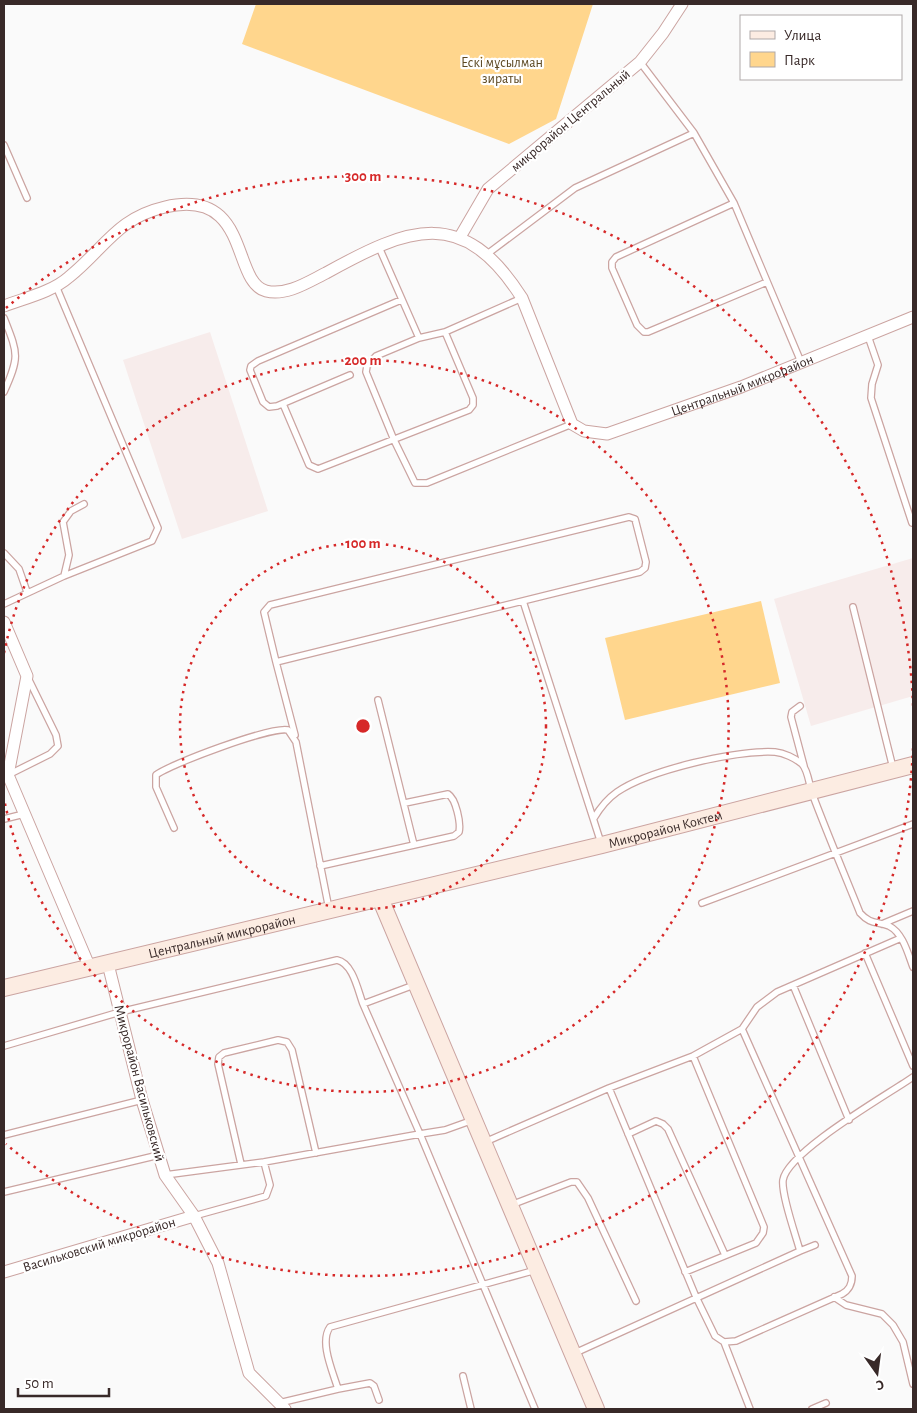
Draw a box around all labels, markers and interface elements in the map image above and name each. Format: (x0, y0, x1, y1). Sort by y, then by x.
legend (740, 15, 902, 80)
text: Улица (784, 28, 821, 43)
text: Парк (784, 53, 815, 68)
park label: Ескі мұсылман зираты (461, 56, 543, 86)
street label: микрорайон Центральный (508, 67, 633, 175)
text: 300 m (345, 169, 381, 184)
street label: Центральный микрорайон (669, 352, 816, 419)
text: 200 m (344, 353, 382, 368)
text: 100 m (345, 536, 381, 551)
centre of rings (354, 717, 372, 735)
street label: Микрорайон Коктем (607, 808, 724, 851)
street label: Центральный микрорайон (147, 913, 297, 961)
street label: Микрорайон Васильковский (111, 1003, 167, 1163)
street label: Васильковский микрорайон (21, 1215, 177, 1275)
north arrow (852, 1348, 902, 1398)
scale bar (18, 1366, 109, 1398)
text: 50 m (25, 1376, 54, 1391)
text: С (874, 1377, 885, 1392)

